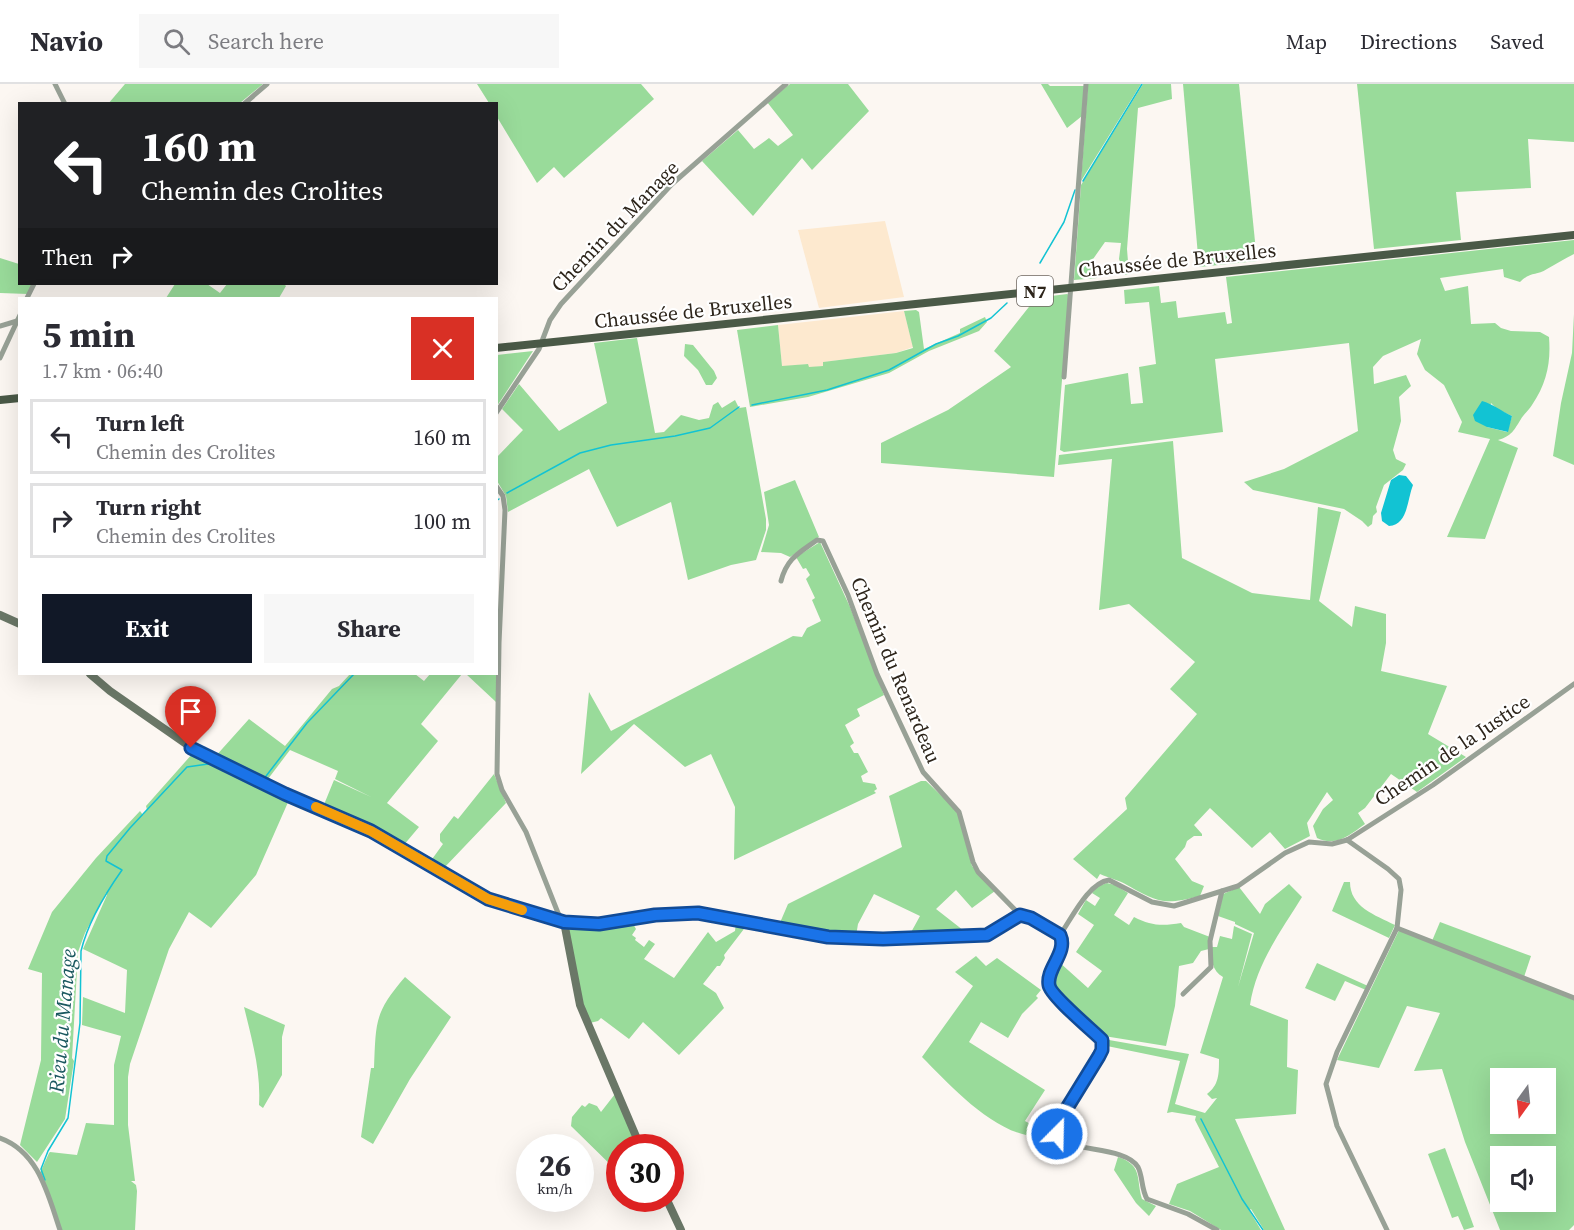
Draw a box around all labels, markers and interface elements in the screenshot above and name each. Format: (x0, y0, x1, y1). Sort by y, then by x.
search box (139, 14, 559, 68)
text: Navio (30, 22, 103, 60)
icon: search (160, 25, 193, 58)
text: Search here (208, 26, 324, 56)
text: Map (1286, 27, 1327, 56)
text: Directions (1360, 27, 1457, 56)
text: Saved (1490, 27, 1544, 56)
text: 160 m (141, 117, 256, 175)
icon: left (42, 126, 120, 204)
street label: Chemin du Manage (545, 154, 685, 298)
text: Chemin des Crolites (141, 172, 383, 209)
street label: Chaussée de Bruxelles (1077, 236, 1277, 284)
icon: right (105, 240, 138, 273)
text: Then (42, 242, 93, 272)
road number: N7 (1017, 276, 1053, 306)
street label: Chaussée de Bruxelles (593, 287, 793, 335)
text: 5 min (42, 310, 135, 359)
button: close (411, 317, 474, 380)
text: 1.7 km · 06:40 (42, 357, 163, 385)
text: Turn left (96, 408, 184, 438)
icon: left (45, 420, 78, 453)
text: 160 m (413, 422, 471, 452)
text: Chemin des Crolites (96, 438, 275, 466)
text: Turn right (96, 492, 201, 522)
icon: right (45, 504, 78, 537)
text: 100 m (413, 506, 471, 536)
text: Chemin des Crolites (96, 522, 275, 550)
street label: Chemin du Renardeau (844, 573, 948, 767)
button: Exit (42, 594, 252, 663)
button: Share (264, 594, 474, 663)
pin (165, 686, 216, 748)
street label: Chemin de la Justice (1369, 687, 1535, 813)
icon: arrive (174, 695, 207, 728)
water label: Rieu du Manage (41, 947, 83, 1095)
north arrow (1490, 1068, 1556, 1134)
map controls (1490, 1068, 1556, 1212)
position arrow (1025, 1102, 1089, 1166)
speed limit sign: 30 (606, 1134, 684, 1212)
text: 26 (539, 1145, 571, 1186)
button: sound (1490, 1146, 1556, 1212)
text: km/h (537, 1178, 573, 1199)

